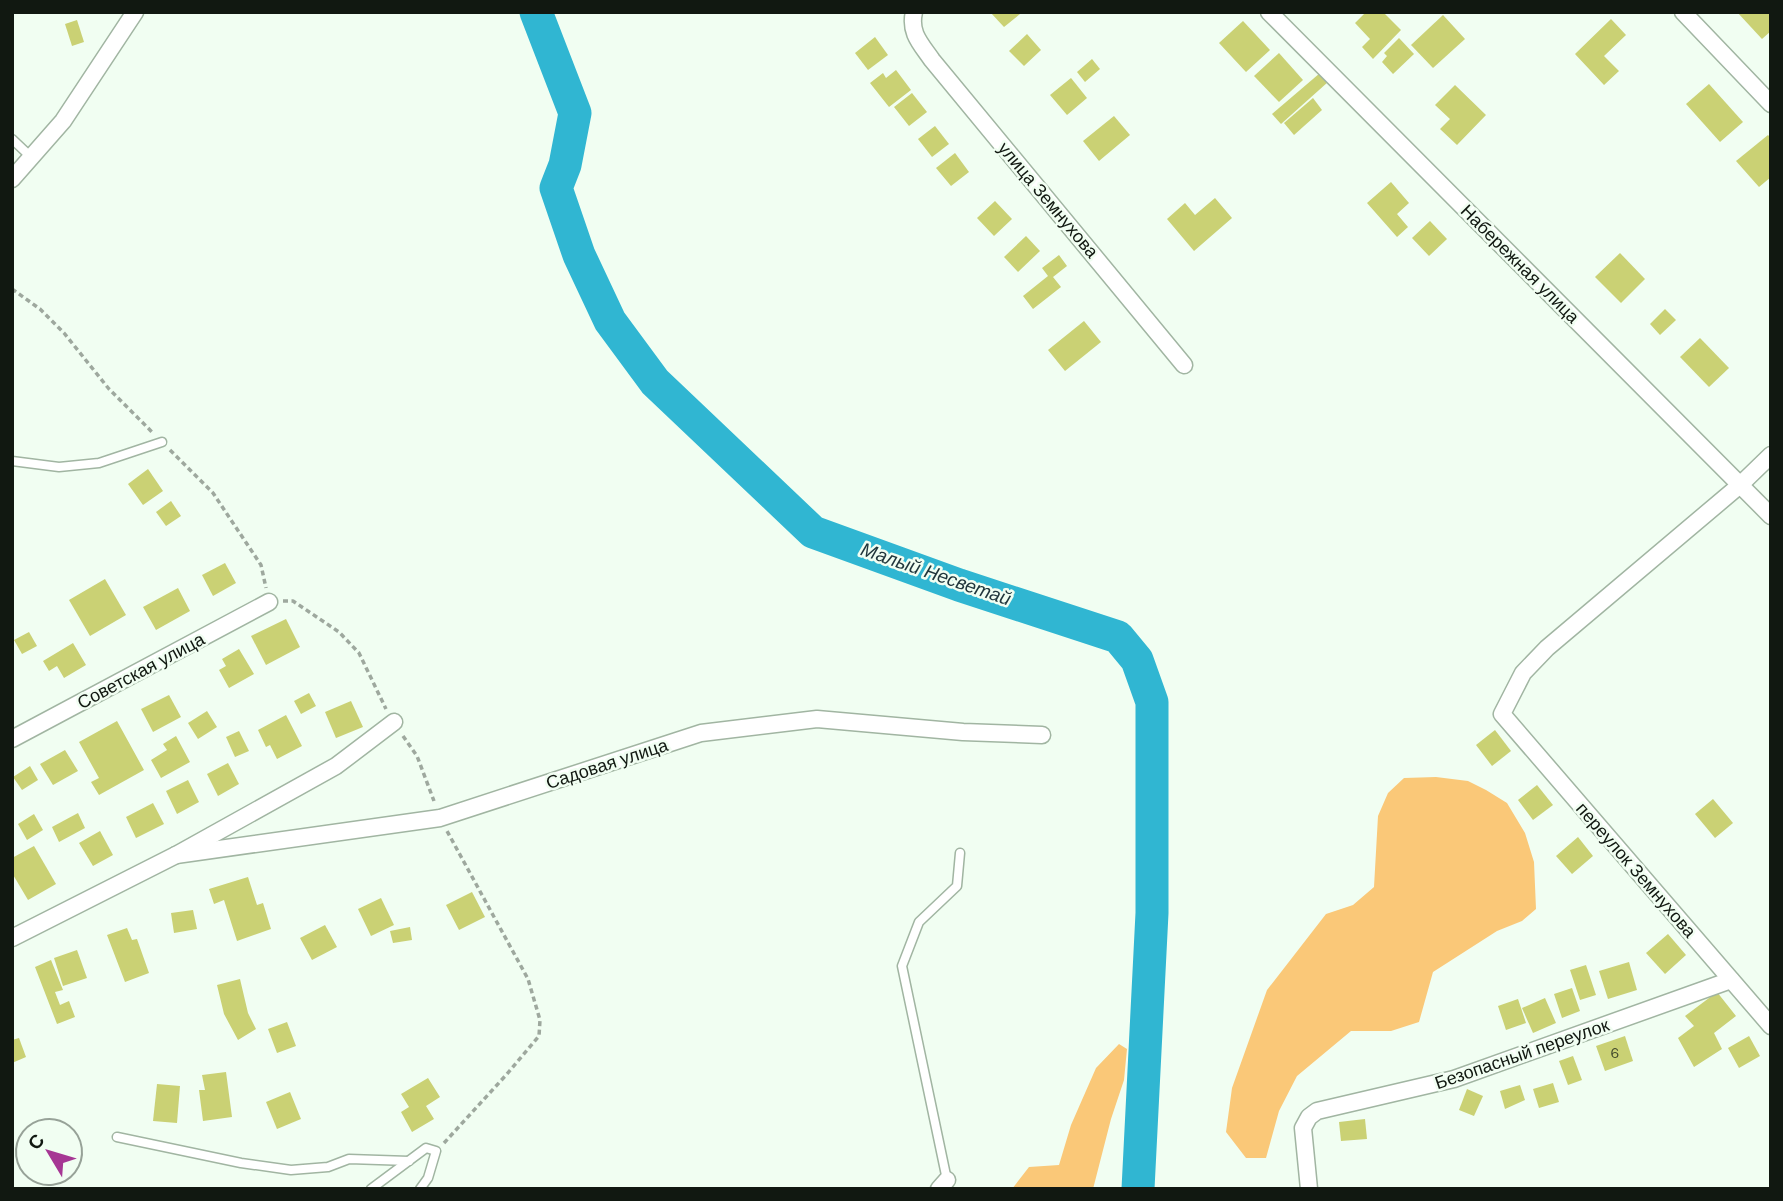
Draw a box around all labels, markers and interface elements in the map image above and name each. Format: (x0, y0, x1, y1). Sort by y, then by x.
street label: улица Земнухова (992, 137, 1104, 264)
street label: Набережная улица (1455, 199, 1585, 329)
water label: Малый Несветай (858, 537, 1015, 612)
street label: Советская улица (73, 627, 210, 715)
street label: Садовая улица (543, 733, 672, 795)
street label: переулок Земнухова (1571, 797, 1702, 943)
street label: Безопасный переулок (1432, 1013, 1612, 1095)
house number: 6 (1611, 1044, 1619, 1062)
north arrow (14, 1117, 84, 1187)
text: С (22, 1129, 50, 1155)

